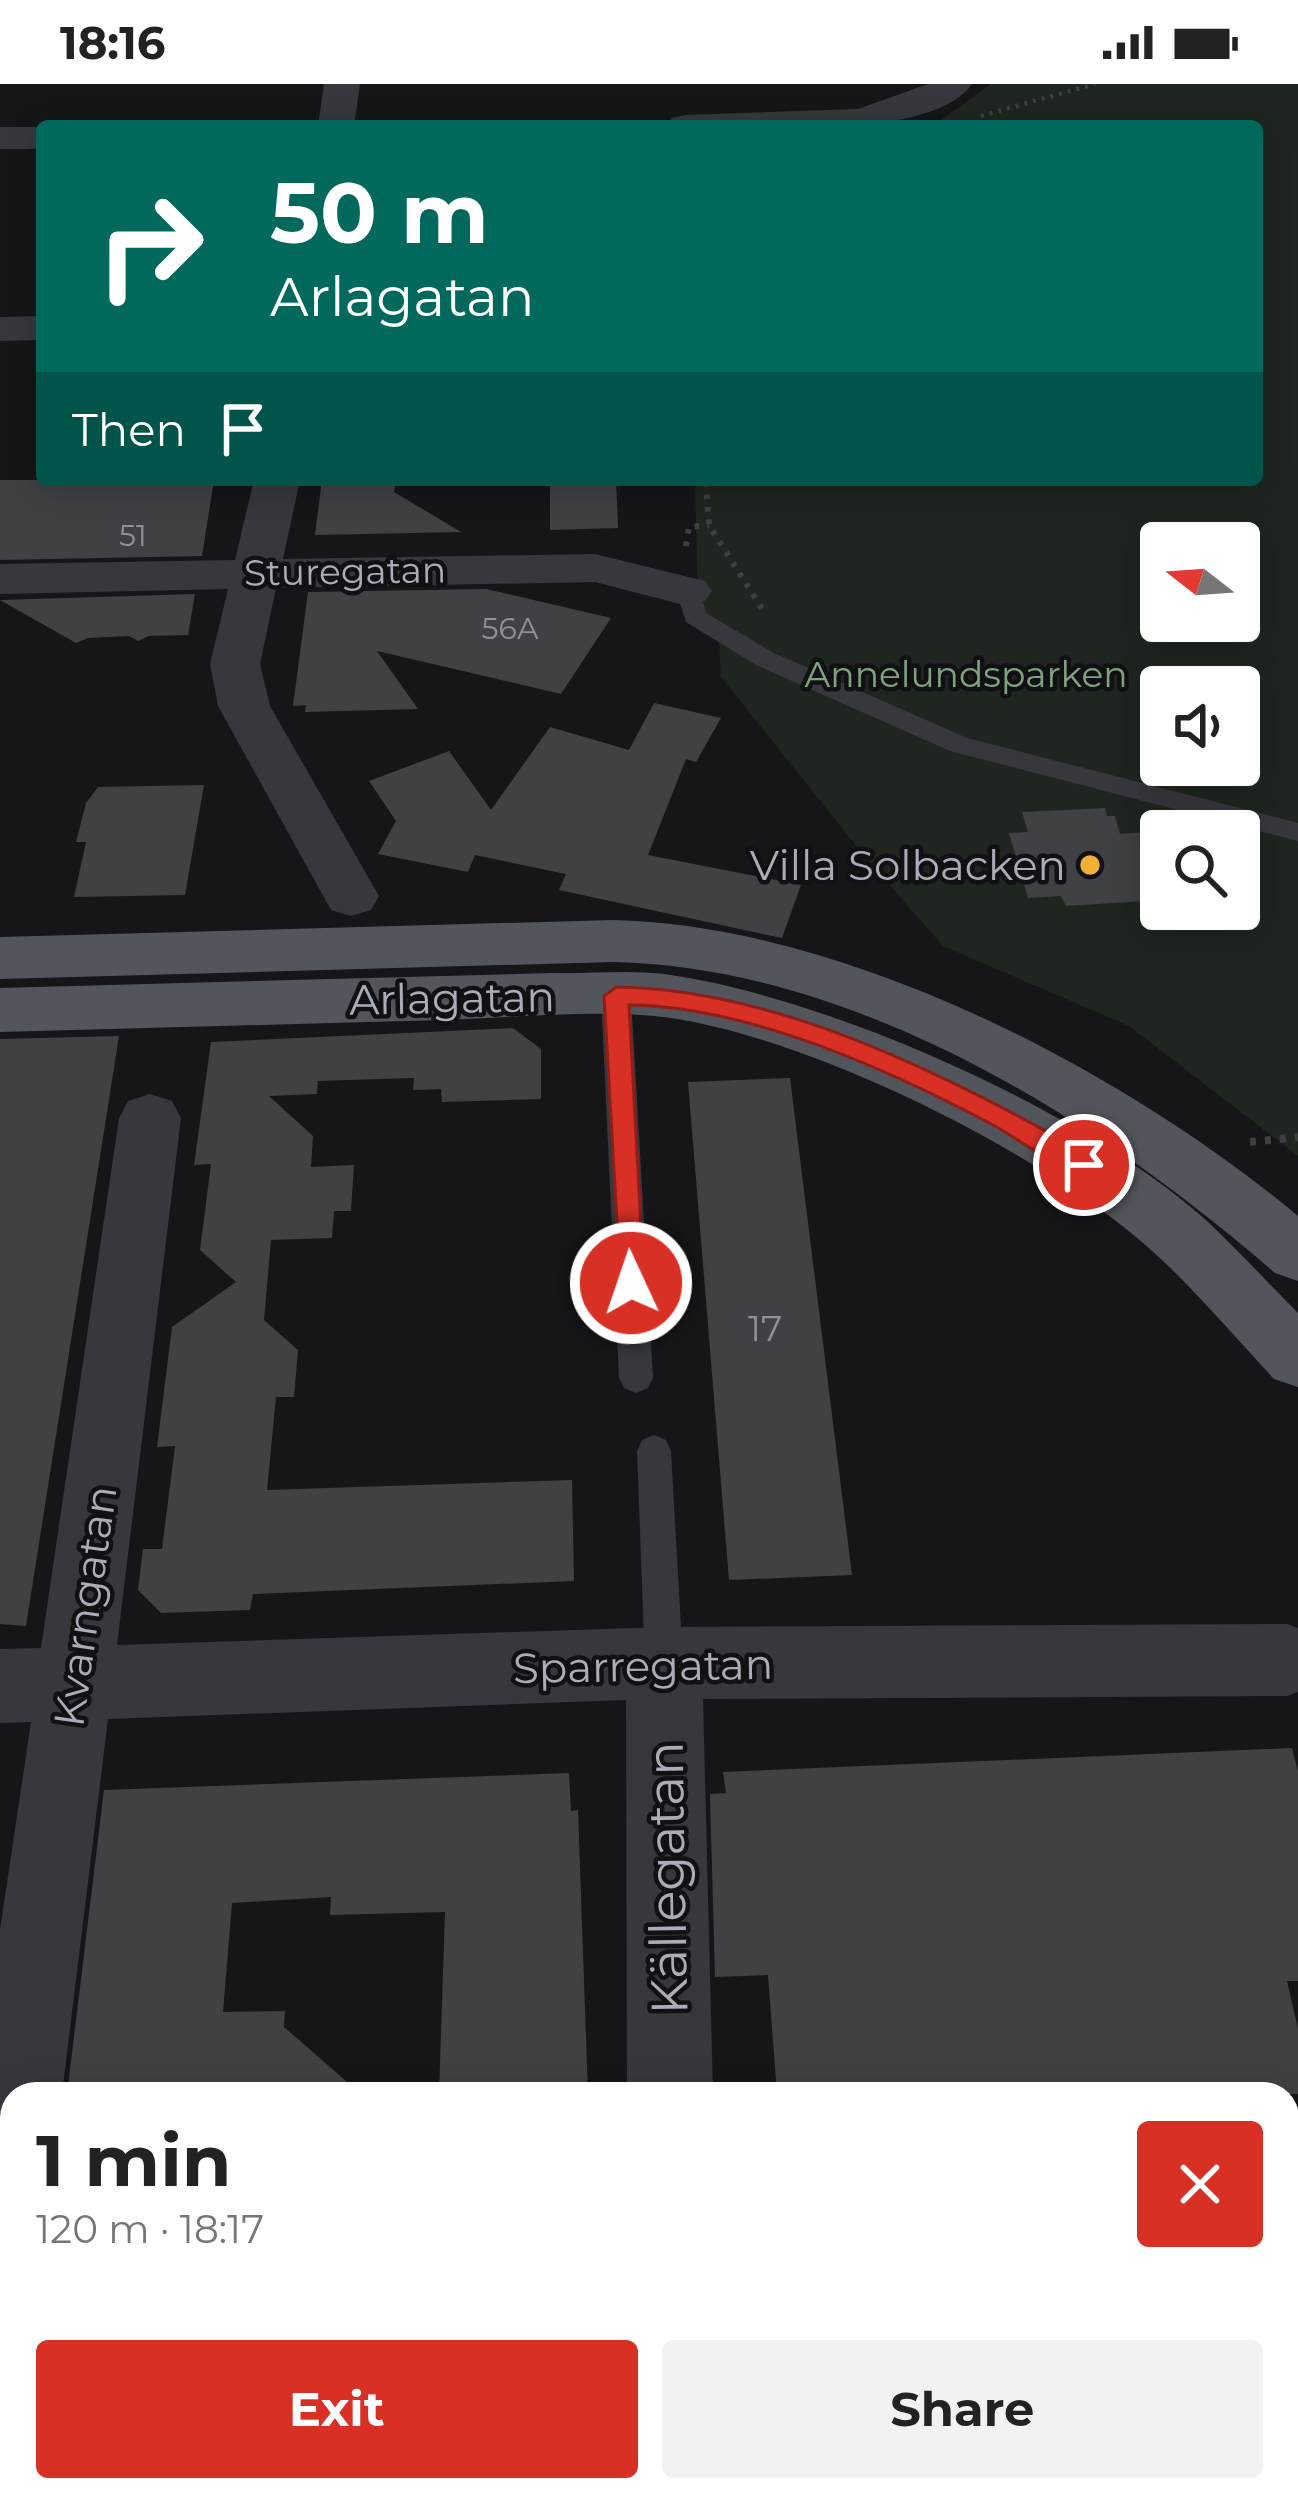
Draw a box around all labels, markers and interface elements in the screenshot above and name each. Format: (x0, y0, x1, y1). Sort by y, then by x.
text: 18:16 (60, 15, 165, 70)
text: 50 m (270, 162, 489, 264)
icon: right (72, 168, 228, 324)
text: Arlagatan (270, 264, 534, 330)
icon: arrive (210, 396, 276, 462)
text: Then (72, 402, 186, 457)
house number: 51 (119, 517, 147, 554)
north arrow (1140, 522, 1260, 642)
map controls (1140, 522, 1260, 930)
street label: Sturegatan (244, 547, 446, 595)
house number: 56A (482, 610, 539, 647)
park label: Annelundsparken (805, 652, 1127, 696)
button: sound (1140, 666, 1260, 786)
button: search (1140, 810, 1260, 930)
place label: Villa Solbacken (750, 839, 1066, 891)
marker: Villa Solbacken (1077, 852, 1103, 878)
street label: Arlagatan (349, 970, 555, 1026)
pin (1033, 1114, 1135, 1216)
icon: arrive (1051, 1132, 1117, 1198)
position arrow (568, 1220, 694, 1346)
house number: 17 (748, 1306, 782, 1350)
street label: Kvarngatan (42, 1482, 128, 1730)
street label: Sparregatan (513, 1638, 773, 1694)
street label: Källegatan (634, 1741, 700, 2015)
text: 1 min (36, 2116, 232, 2204)
button: close (1137, 2121, 1263, 2247)
text: 120 m · 18:17 (36, 2205, 264, 2253)
button: Exit (36, 2340, 638, 2478)
button: Share (662, 2340, 1263, 2478)

